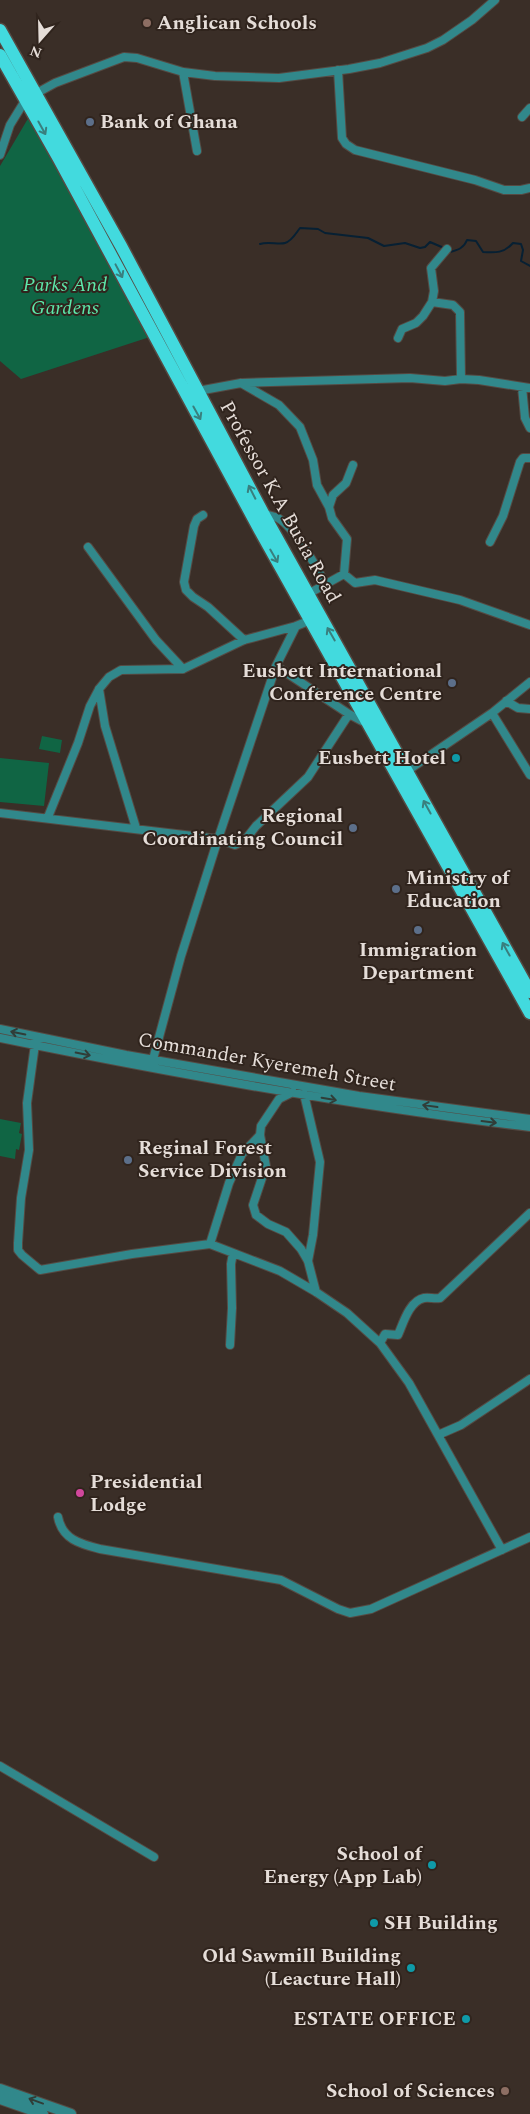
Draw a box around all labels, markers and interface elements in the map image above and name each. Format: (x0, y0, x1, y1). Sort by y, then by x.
place label: Anglican Schools (157, 8, 317, 38)
north arrow (15, 15, 65, 65)
marker: Anglican Schools (141, 17, 153, 29)
text: N (27, 40, 45, 64)
place label: Bank of Ghana (100, 107, 238, 137)
marker: Bank of Ghana (84, 116, 96, 128)
one-way arrow (37, 120, 47, 135)
one-way arrow (114, 263, 124, 278)
park label: Parks And Gardens (23, 270, 107, 323)
street label: Professor K.A Busia Road (212, 395, 348, 609)
one-way arrow (192, 406, 202, 420)
one-way arrow (247, 485, 257, 500)
one-way arrow (270, 548, 280, 563)
one-way arrow (326, 628, 336, 642)
place label: Eusbett International Conference Centre (242, 656, 442, 709)
marker: Eusbett International Conference Centre (446, 677, 458, 689)
place label: Eusbett Hotel (318, 743, 446, 773)
marker: Eusbett Hotel (450, 752, 462, 764)
one-way arrow (422, 800, 432, 815)
place label: Regional Coordinating Council (142, 801, 343, 854)
marker: Regional Coordinating Council (347, 822, 359, 834)
place label: Ministry of Education (406, 863, 511, 916)
marker: Ministry of Education (390, 883, 402, 895)
marker: Immigration Department (412, 924, 424, 936)
place label: Immigration Department (359, 935, 477, 988)
one-way arrow (501, 942, 511, 957)
street label: Commander Kyeremeh Street (136, 1025, 398, 1099)
one-way arrow (11, 1028, 27, 1037)
one-way arrow (74, 1050, 90, 1060)
one-way arrow (320, 1094, 336, 1104)
one-way arrow (422, 1100, 438, 1110)
one-way arrow (481, 1117, 497, 1127)
place label: Reginal Forest Service Division (138, 1133, 287, 1186)
marker: Reginal Forest Service Division (122, 1154, 134, 1166)
place label: Presidential Lodge (90, 1467, 203, 1520)
marker: Presidential Lodge (74, 1487, 86, 1499)
place label: School of Energy (App Lab) (263, 1839, 424, 1892)
marker: School of Energy (App Lab) (426, 1859, 438, 1871)
place label: SH Building (384, 1908, 498, 1938)
marker: SH Building (368, 1917, 380, 1929)
place label: Old Sawmill Building (Leacture Hall) (202, 1941, 401, 1994)
marker: Old Sawmill Building (Leacture Hall) (405, 1962, 417, 1974)
place label: ESTATE OFFICE (293, 2004, 456, 2034)
marker: ESTATE OFFICE (460, 2013, 472, 2025)
place label: School of Sciences (326, 2076, 495, 2106)
marker: School of Sciences (499, 2085, 511, 2097)
one-way arrow (28, 2096, 44, 2105)

